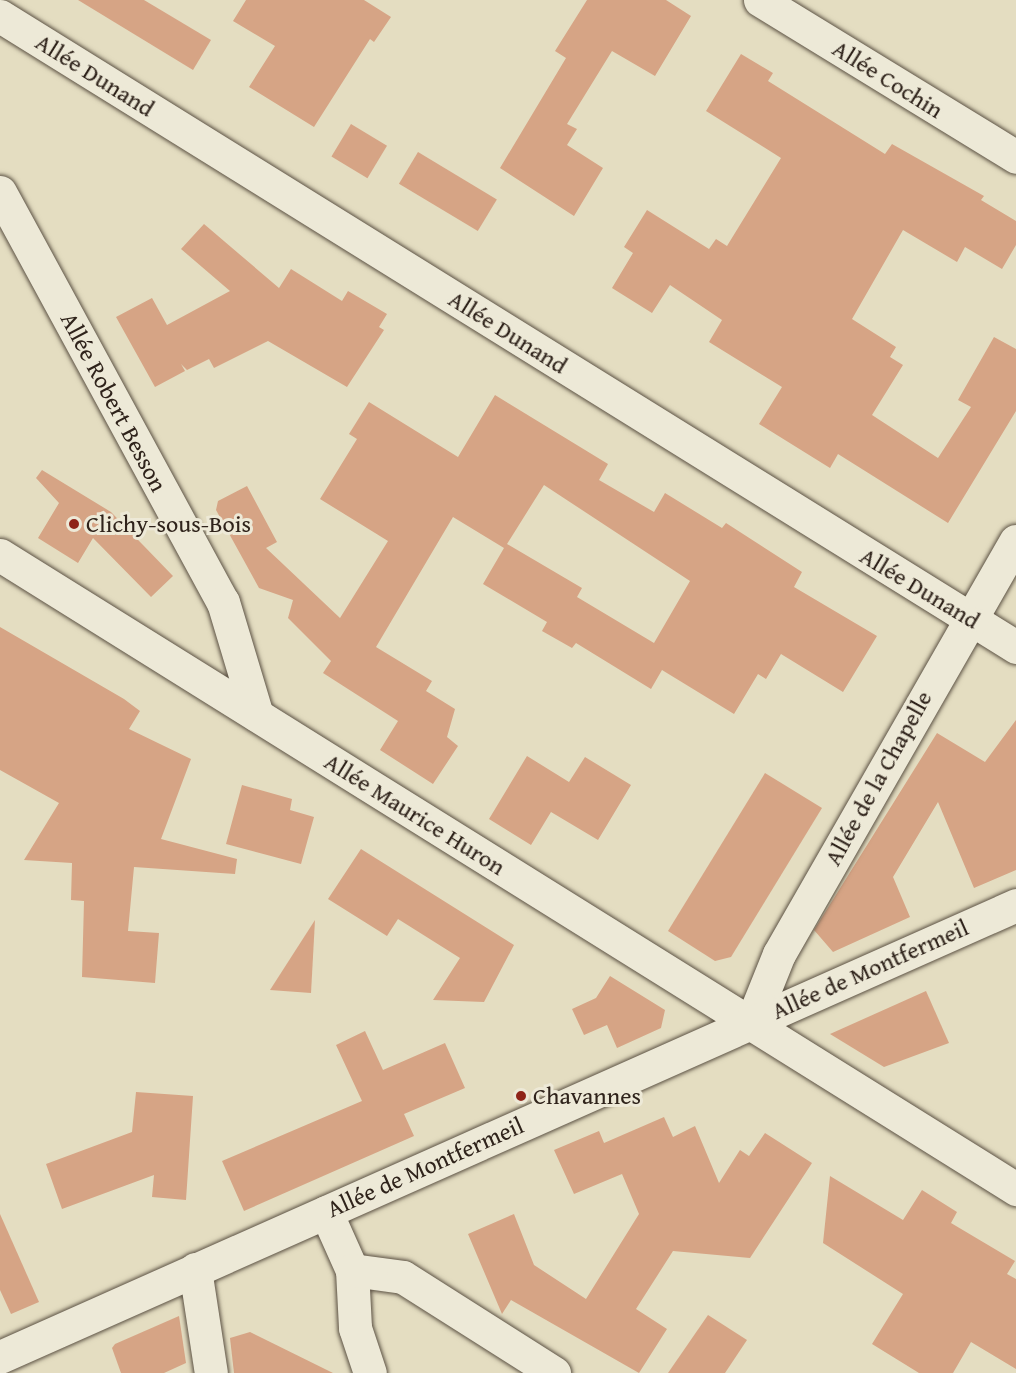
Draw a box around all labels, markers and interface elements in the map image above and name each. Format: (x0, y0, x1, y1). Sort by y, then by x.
street label: Allée Dunand (30, 27, 160, 123)
street label: Allée Cochin (827, 34, 949, 124)
street label: Allée Dunand (443, 284, 573, 380)
street label: Allée Robert Besson (55, 307, 173, 497)
place label: Clichy-sous-Bois (86, 510, 251, 538)
marker: Clichy-sous-Bois (67, 517, 81, 531)
street label: Allée Dunand (855, 541, 985, 635)
street label: Allée de la Chapelle (818, 686, 938, 870)
street label: Allée Maurice Huron (319, 747, 511, 881)
street label: Allée de Montfermeil (767, 913, 973, 1025)
place label: Chavannes (533, 1082, 641, 1110)
marker: Chavannes (514, 1089, 528, 1103)
street label: Allée de Montfermeil (322, 1111, 528, 1223)

